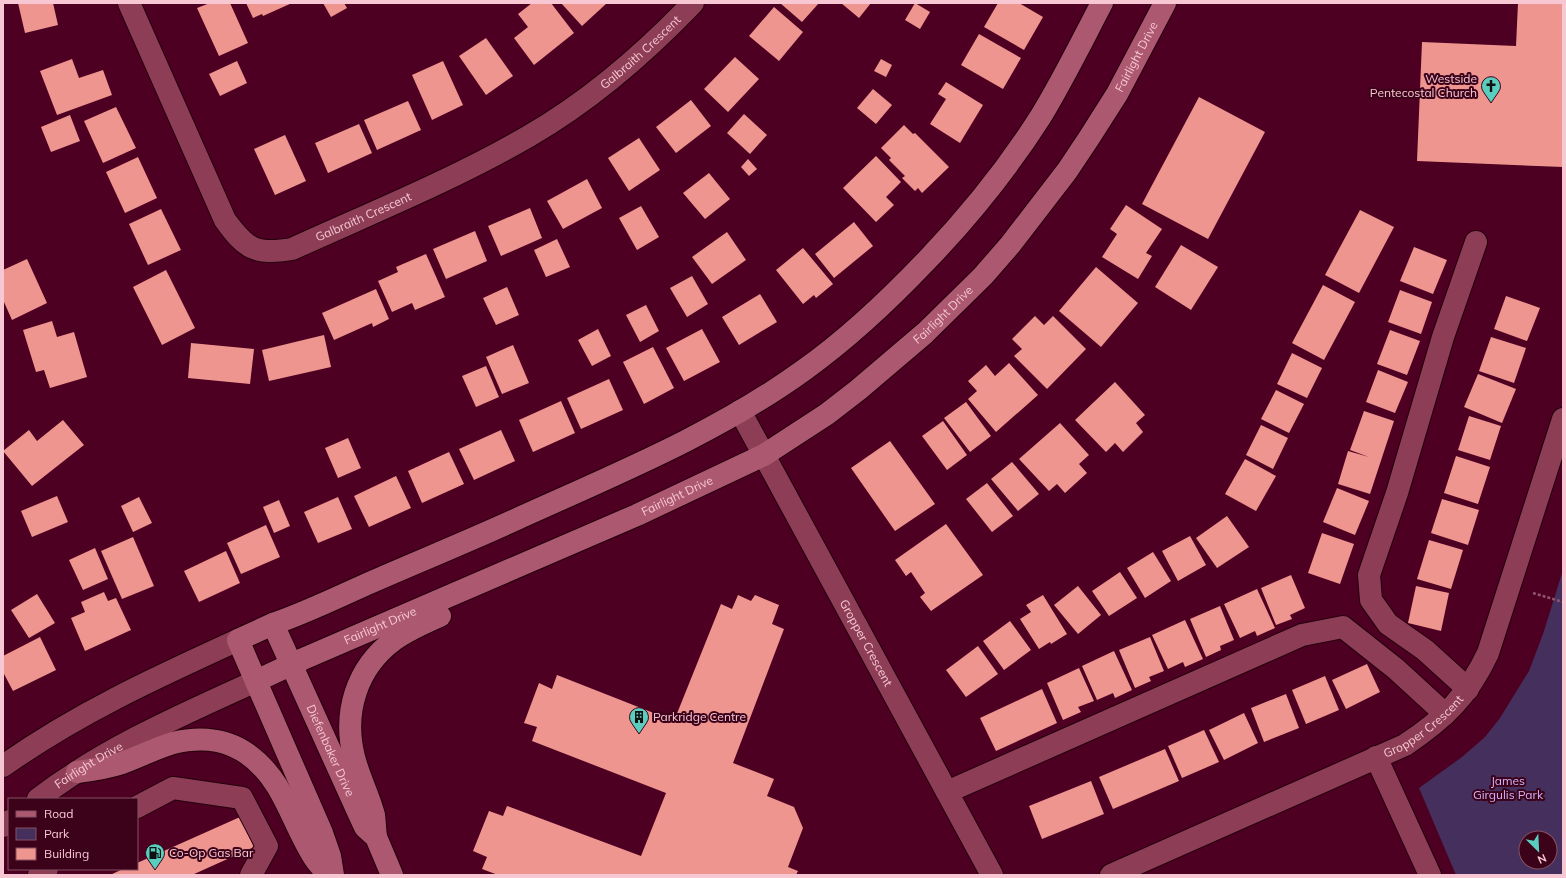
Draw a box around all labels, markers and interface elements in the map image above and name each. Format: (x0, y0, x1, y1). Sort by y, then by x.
street label: Galbraith Crescent (597, 12, 684, 92)
street label: Fairlight Drive (1111, 19, 1161, 94)
place label: Westside Pentecostal Church (1370, 71, 1477, 100)
church icon: Westside Pentecostal Church (1480, 75, 1502, 103)
street label: Galbraith Crescent (313, 189, 414, 245)
street label: Fairlight Drive (910, 282, 976, 347)
street label: Fairlight Drive (639, 472, 715, 519)
street label: Gropper Crescent (837, 597, 896, 689)
street label: Fairlight Drive (342, 603, 419, 647)
street label: Gropper Crescent (1381, 692, 1466, 761)
street label: Diefenbaker Drive (303, 702, 358, 799)
building icon: Parkridge Centre (628, 706, 650, 734)
place label: Parkridge Centre (653, 709, 746, 724)
street label: Fairlight Drive (51, 738, 125, 792)
park label: James Girgulis Park (1473, 773, 1544, 802)
legend (8, 798, 138, 870)
text: Road (44, 806, 73, 821)
text: Park (44, 826, 70, 841)
north arrow (1518, 830, 1558, 870)
fuel station icon: Co-Op Gas Bar (144, 842, 166, 870)
place label: Co-Op Gas Bar (169, 845, 254, 860)
text: Building (44, 846, 89, 861)
text: N (1535, 851, 1549, 867)

